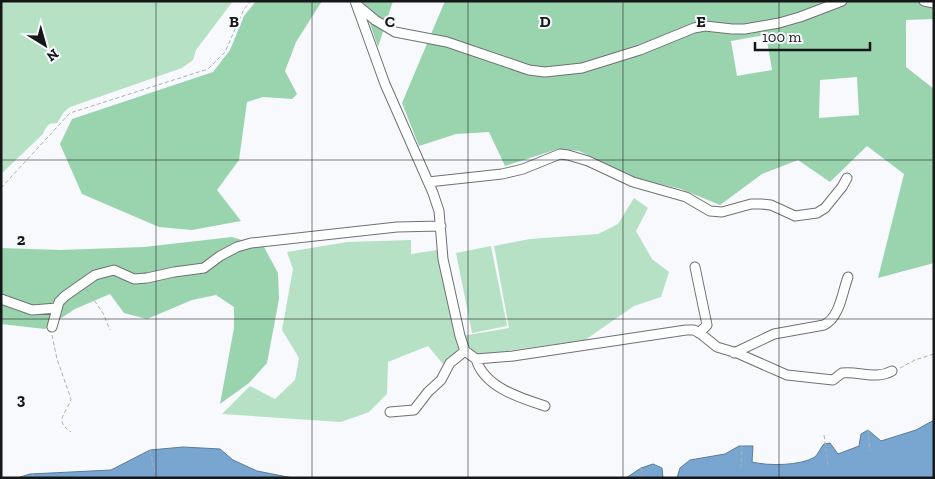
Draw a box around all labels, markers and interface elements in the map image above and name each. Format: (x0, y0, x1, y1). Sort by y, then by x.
text: B (229, 12, 239, 31)
text: C (385, 12, 395, 31)
text: D (539, 12, 551, 31)
text: E (696, 12, 706, 31)
north arrow (20, 20, 70, 70)
scale bar (755, 20, 870, 52)
text: 100 m (762, 28, 801, 46)
text: N (43, 45, 62, 65)
text: 2 (17, 230, 26, 249)
text: 3 (17, 390, 26, 409)

